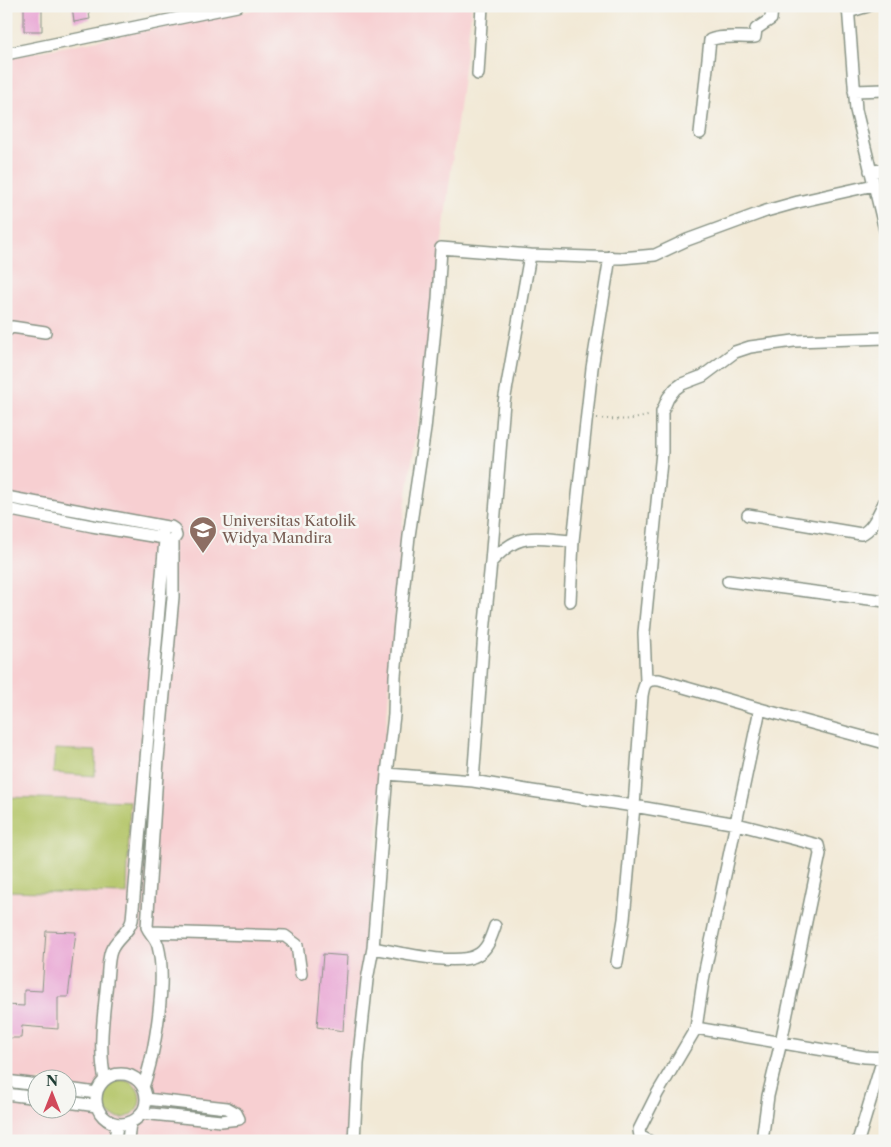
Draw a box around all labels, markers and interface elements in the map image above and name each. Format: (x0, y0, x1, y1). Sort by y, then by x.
place label: Universitas Katolik Widya Mandira (221, 511, 357, 547)
school or university icon: Universitas Katolik Widya Mandira (188, 515, 218, 554)
north arrow (28, 1070, 78, 1120)
text: N (46, 1072, 58, 1090)

